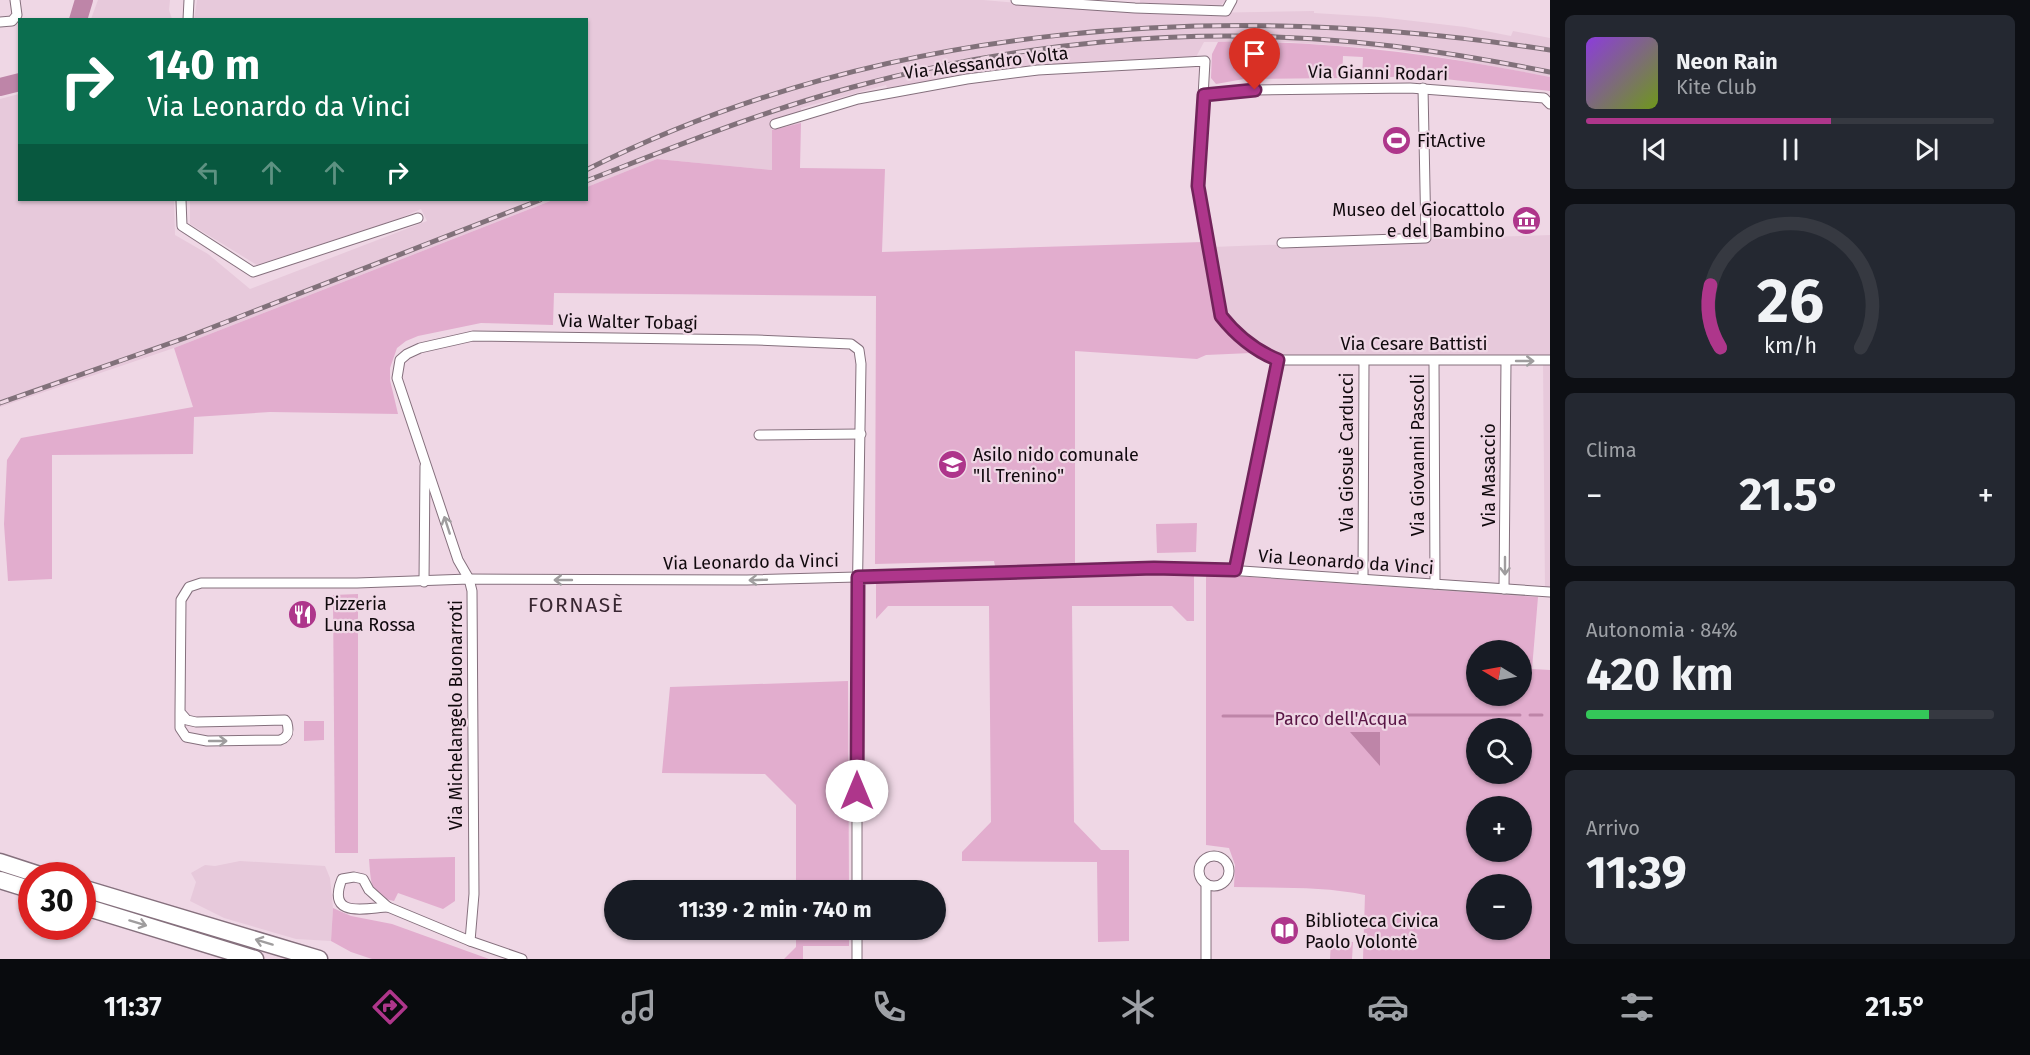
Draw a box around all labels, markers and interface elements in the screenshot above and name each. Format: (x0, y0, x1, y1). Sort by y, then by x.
pin (1229, 28, 1280, 90)
icon: arrive (1238, 37, 1271, 70)
text: 140 m (147, 40, 260, 90)
icon: right (48, 42, 126, 120)
street label: Via Alessandro Volta (902, 42, 1070, 84)
text: Neon Rain (1676, 48, 1778, 75)
street label: Via Gianni Rodari (1308, 61, 1448, 85)
text: Kite Club (1676, 75, 1757, 99)
text: Via Leonardo da Vinci (147, 91, 411, 123)
sports icon: FitActive (1380, 125, 1412, 157)
place label: FitActive (1417, 130, 1486, 152)
icon: previous (1638, 133, 1671, 166)
icon: pause (1774, 133, 1807, 166)
icon: next (1910, 133, 1943, 166)
icon: left (192, 156, 225, 189)
icon: ahead (255, 156, 288, 189)
icon: ahead (318, 156, 351, 189)
icon: right (381, 156, 414, 189)
place label: Museo del Giocattolo e del Bambino (1332, 199, 1505, 242)
museum icon: Museo del Giocattolo e del Bambino (1510, 204, 1542, 236)
text: 26 (1756, 264, 1824, 339)
street label: Via Walter Tobagi (558, 310, 698, 334)
street label: Via Cesare Battisti (1341, 333, 1487, 355)
text: km/h (1763, 333, 1817, 359)
one-way arrow (1515, 355, 1535, 366)
street label: Via Giosuè Carducci (1336, 372, 1358, 532)
street label: Via Giovanni Pascoli (1407, 374, 1429, 536)
street label: Via Masaccio (1478, 423, 1500, 527)
text: Clima (1586, 438, 1637, 462)
place label: Asilo nido comunale "Il Trenino" (973, 444, 1139, 487)
school or university icon: Asilo nido comunale "Il Trenino" (936, 449, 968, 481)
text: 21.5° (1739, 468, 1841, 522)
text: − (1586, 476, 1603, 516)
text: + (1978, 476, 1994, 516)
one-way arrow (441, 516, 452, 535)
street label: Via Leonardo da Vinci (1257, 545, 1435, 579)
street label: Via Leonardo da Vinci (663, 549, 839, 575)
one-way arrow (1499, 556, 1510, 576)
one-way arrow (553, 574, 573, 586)
one-way arrow (748, 574, 768, 585)
district label: FORNASÈ (528, 592, 624, 618)
place label: Pizzeria Luna Rossa (324, 593, 416, 636)
restaurant icon: Pizzeria Luna Rossa (287, 598, 319, 630)
street label: Via Michelangelo Buonarroti (445, 600, 467, 830)
text: Autonomia · 84% (1586, 618, 1738, 642)
north arrow (1466, 640, 1532, 706)
map controls (1466, 640, 1532, 940)
text: 420 km (1586, 648, 1734, 702)
park label: Parco dell'Acqua (1274, 708, 1408, 730)
button: search (1466, 718, 1532, 784)
one-way arrow (207, 735, 227, 747)
position arrow (825, 759, 889, 823)
button: + (1466, 796, 1532, 862)
text: Arrivo (1586, 816, 1640, 840)
text: 11:39 (1586, 846, 1687, 900)
speed limit sign: 30 (18, 862, 96, 940)
button: − (1466, 874, 1532, 940)
text: 11:39 · 2 min · 740 m (678, 896, 872, 923)
place label: Biblioteca Civica Paolo Volontè (1305, 910, 1439, 953)
library icon: Biblioteca Civica Paolo Volontè (1268, 915, 1300, 947)
one-way arrow (128, 918, 147, 929)
one-way arrow (254, 936, 273, 947)
icon: directions (369, 986, 411, 1028)
icon: music (618, 986, 660, 1028)
icon: phone (868, 986, 910, 1028)
icon: climate (1117, 986, 1159, 1028)
icon: car (1367, 986, 1409, 1028)
icon: filters (1616, 986, 1658, 1028)
text: 11:37 (104, 991, 162, 1023)
text: 21.5° (1865, 991, 1926, 1023)

